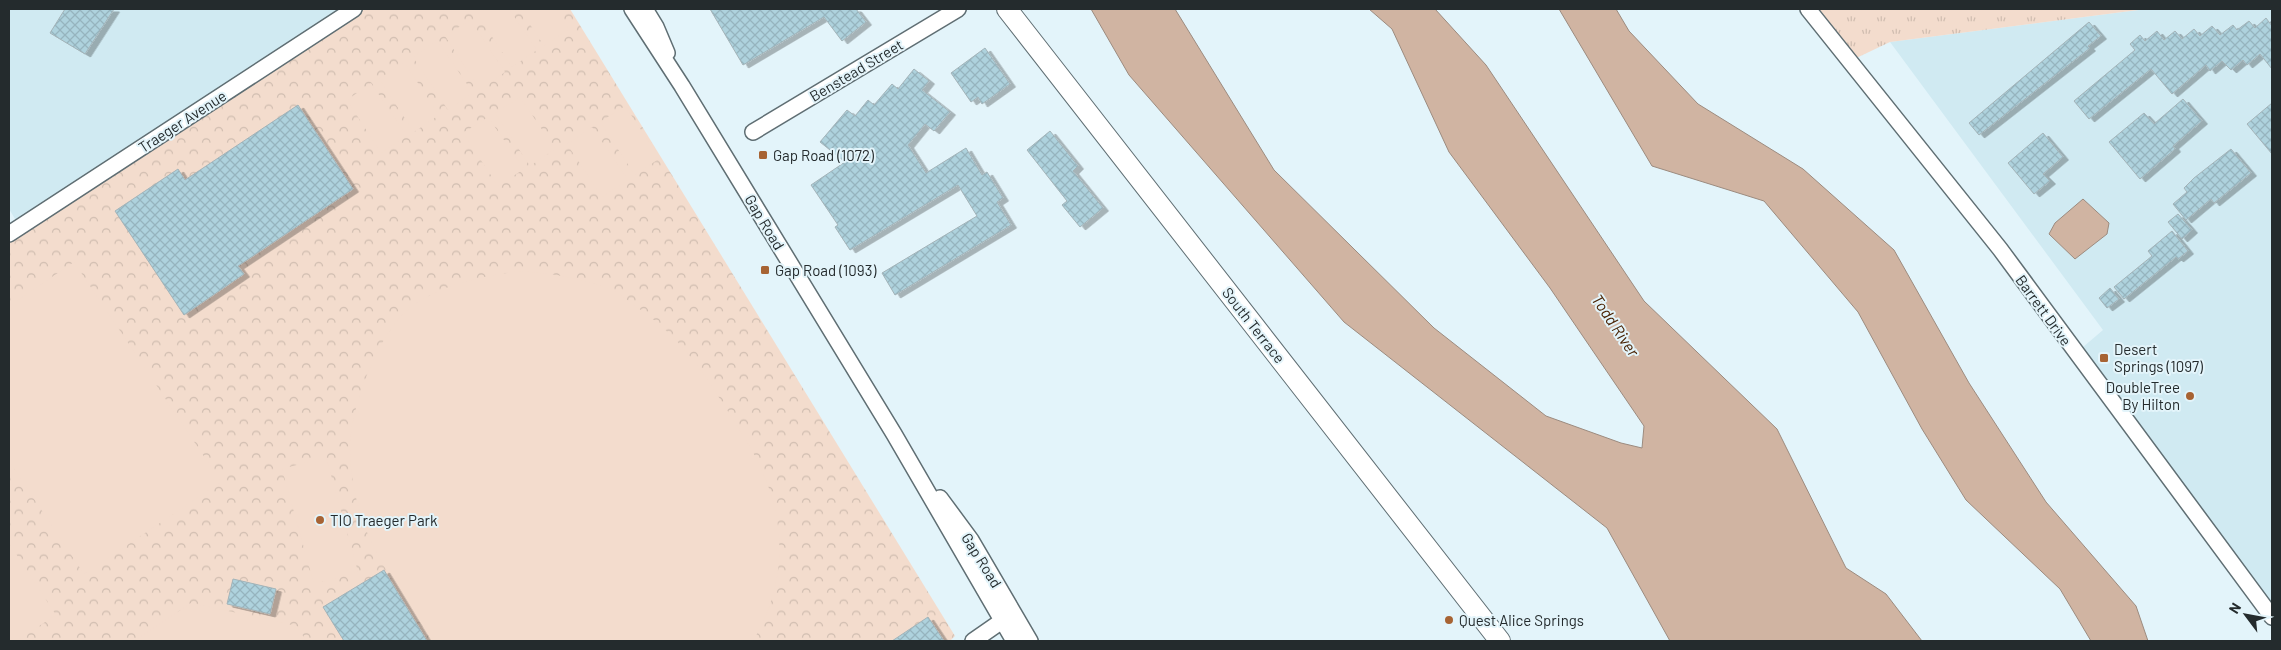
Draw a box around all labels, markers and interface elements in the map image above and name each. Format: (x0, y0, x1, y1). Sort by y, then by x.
street label: Benstead Street (806, 35, 906, 105)
street label: Traeger Avenue (135, 86, 229, 156)
place label: Gap Road (1072) (773, 146, 874, 164)
marker: Gap Road (1072) (757, 149, 769, 161)
street label: Gap Road (742, 191, 788, 253)
place label: Gap Road (1093) (775, 261, 876, 279)
marker: Gap Road (1093) (759, 264, 771, 276)
street label: Barrett Drive (2012, 271, 2076, 349)
street label: South Terrace (1219, 283, 1289, 367)
water label: Todd River (1588, 290, 1644, 361)
place label: Desert Springs (1097) (2114, 340, 2203, 375)
marker: Desert Springs (1097) (2098, 352, 2110, 364)
place label: DoubleTree By Hilton (2106, 378, 2180, 413)
marker: DoubleTree By Hilton (2184, 390, 2196, 402)
place label: TIO Traeger Park (330, 511, 438, 529)
marker: TIO Traeger Park (314, 514, 326, 526)
street label: Gap Road (958, 529, 1006, 591)
north arrow (2221, 590, 2271, 640)
text: N (2225, 599, 2244, 616)
place label: Quest Alice Springs (1459, 611, 1584, 629)
marker: Quest Alice Springs (1443, 614, 1455, 626)

